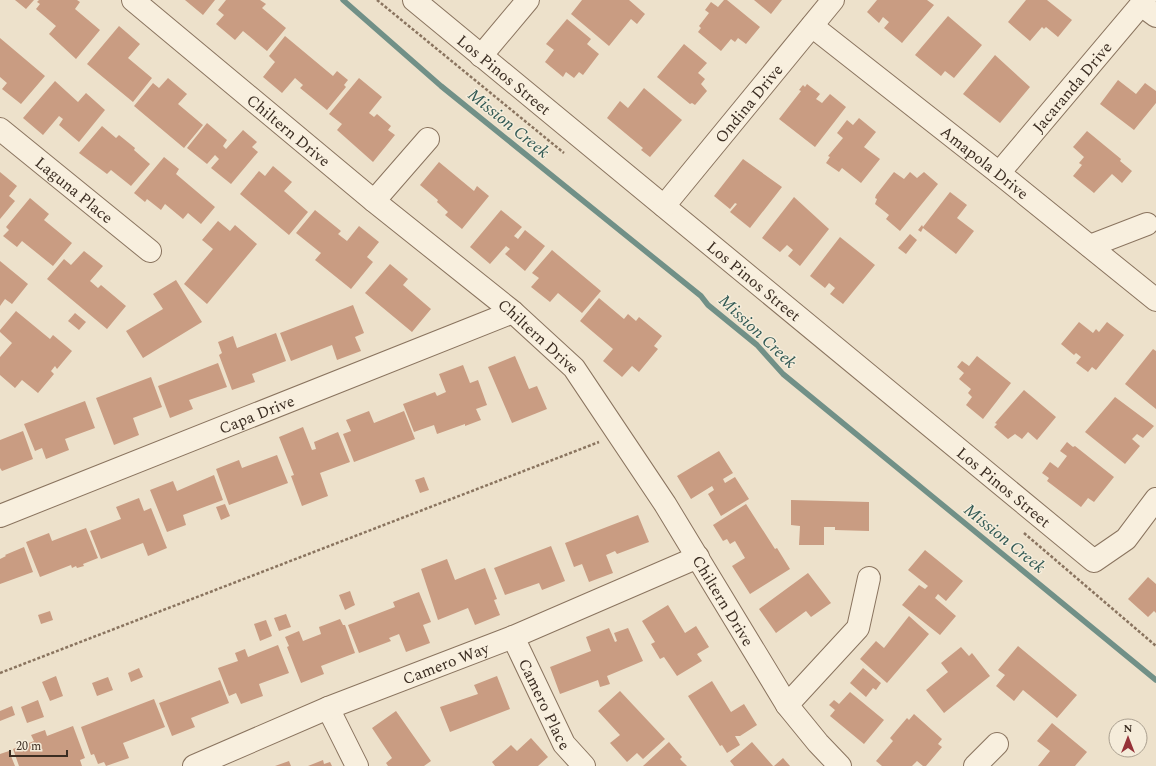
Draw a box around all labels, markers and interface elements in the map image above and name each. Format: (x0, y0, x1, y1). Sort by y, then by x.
street label: Los Pinos Street (451, 29, 556, 122)
street label: Jacaranda Drive (1027, 36, 1118, 138)
street label: Ondina Drive (709, 59, 789, 149)
water label: Mission Creek (462, 82, 555, 165)
street label: Chiltern Drive (241, 89, 335, 173)
street label: Amapola Drive (935, 120, 1034, 206)
street label: Laguna Place (29, 151, 118, 230)
street label: Los Pinos Street (701, 235, 806, 328)
water label: Mission Creek (712, 288, 802, 375)
street label: Chiltern Drive (492, 293, 585, 379)
street label: Capa Drive (215, 389, 298, 441)
street label: Los Pinos Street (951, 441, 1056, 534)
water label: Mission Creek (958, 497, 1051, 580)
street label: Chiltern Drive (686, 551, 760, 651)
street label: Camero Way (399, 636, 494, 691)
street label: Camero Place (512, 655, 575, 756)
north arrow (1108, 718, 1148, 758)
text: N (1124, 720, 1133, 737)
scale bar (10, 732, 67, 758)
text: 20 m (16, 737, 41, 756)

